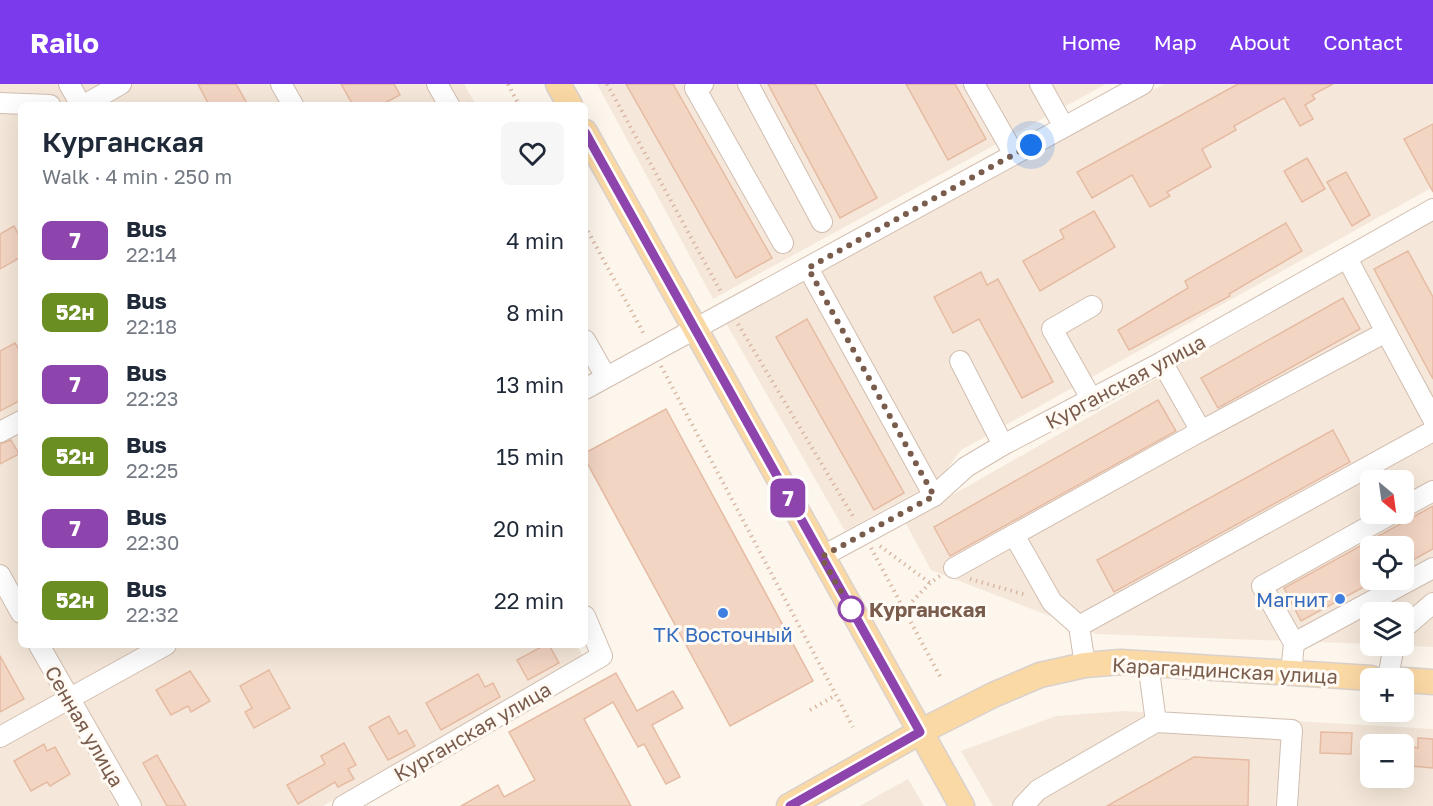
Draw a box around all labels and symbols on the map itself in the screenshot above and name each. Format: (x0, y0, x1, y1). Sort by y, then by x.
your location (1016, 130, 1046, 160)
street label: Курганская улица (1041, 329, 1209, 433)
north arrow (1360, 470, 1414, 524)
line badge: 7 (768, 478, 808, 518)
place label: Магнит (1256, 587, 1328, 611)
marker: Магнит (1333, 592, 1347, 606)
marker: Курганская (838, 596, 864, 622)
place label: Курганская (869, 597, 986, 621)
marker: ТК Восточный (716, 606, 730, 620)
place label: ТК Восточный (653, 622, 793, 646)
street label: Карагандинская улица (1112, 652, 1338, 688)
street label: Сенная улица (41, 661, 129, 791)
street label: Курганская улица (389, 676, 555, 786)

